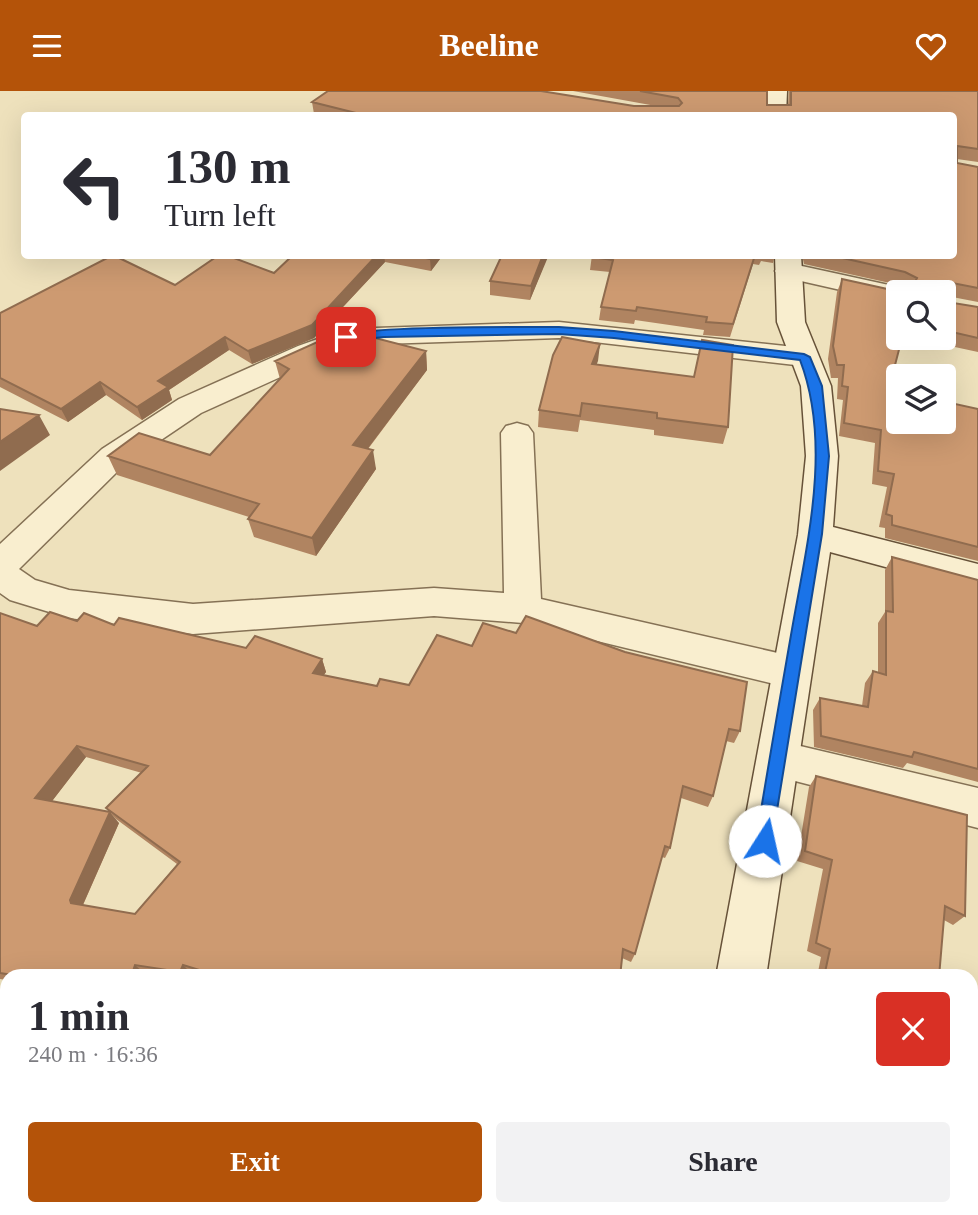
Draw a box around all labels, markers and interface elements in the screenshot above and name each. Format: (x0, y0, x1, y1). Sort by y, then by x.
icon: menu (28, 27, 66, 65)
text: Beeline (439, 27, 539, 63)
icon: heart (912, 27, 950, 65)
text: 130 m (164, 139, 291, 194)
icon: left (49, 140, 140, 231)
text: Turn left (164, 197, 276, 233)
map controls (886, 280, 956, 434)
button: search (886, 280, 956, 350)
pin (316, 307, 376, 367)
icon: arrive (327, 318, 365, 356)
button: layers (886, 364, 956, 434)
position arrow (728, 804, 802, 878)
button: close (876, 992, 950, 1066)
text: 1 min (28, 993, 130, 1039)
text: 240 m · 16:36 (28, 1042, 158, 1067)
button: Exit (28, 1122, 482, 1202)
button: Share (496, 1122, 950, 1202)

